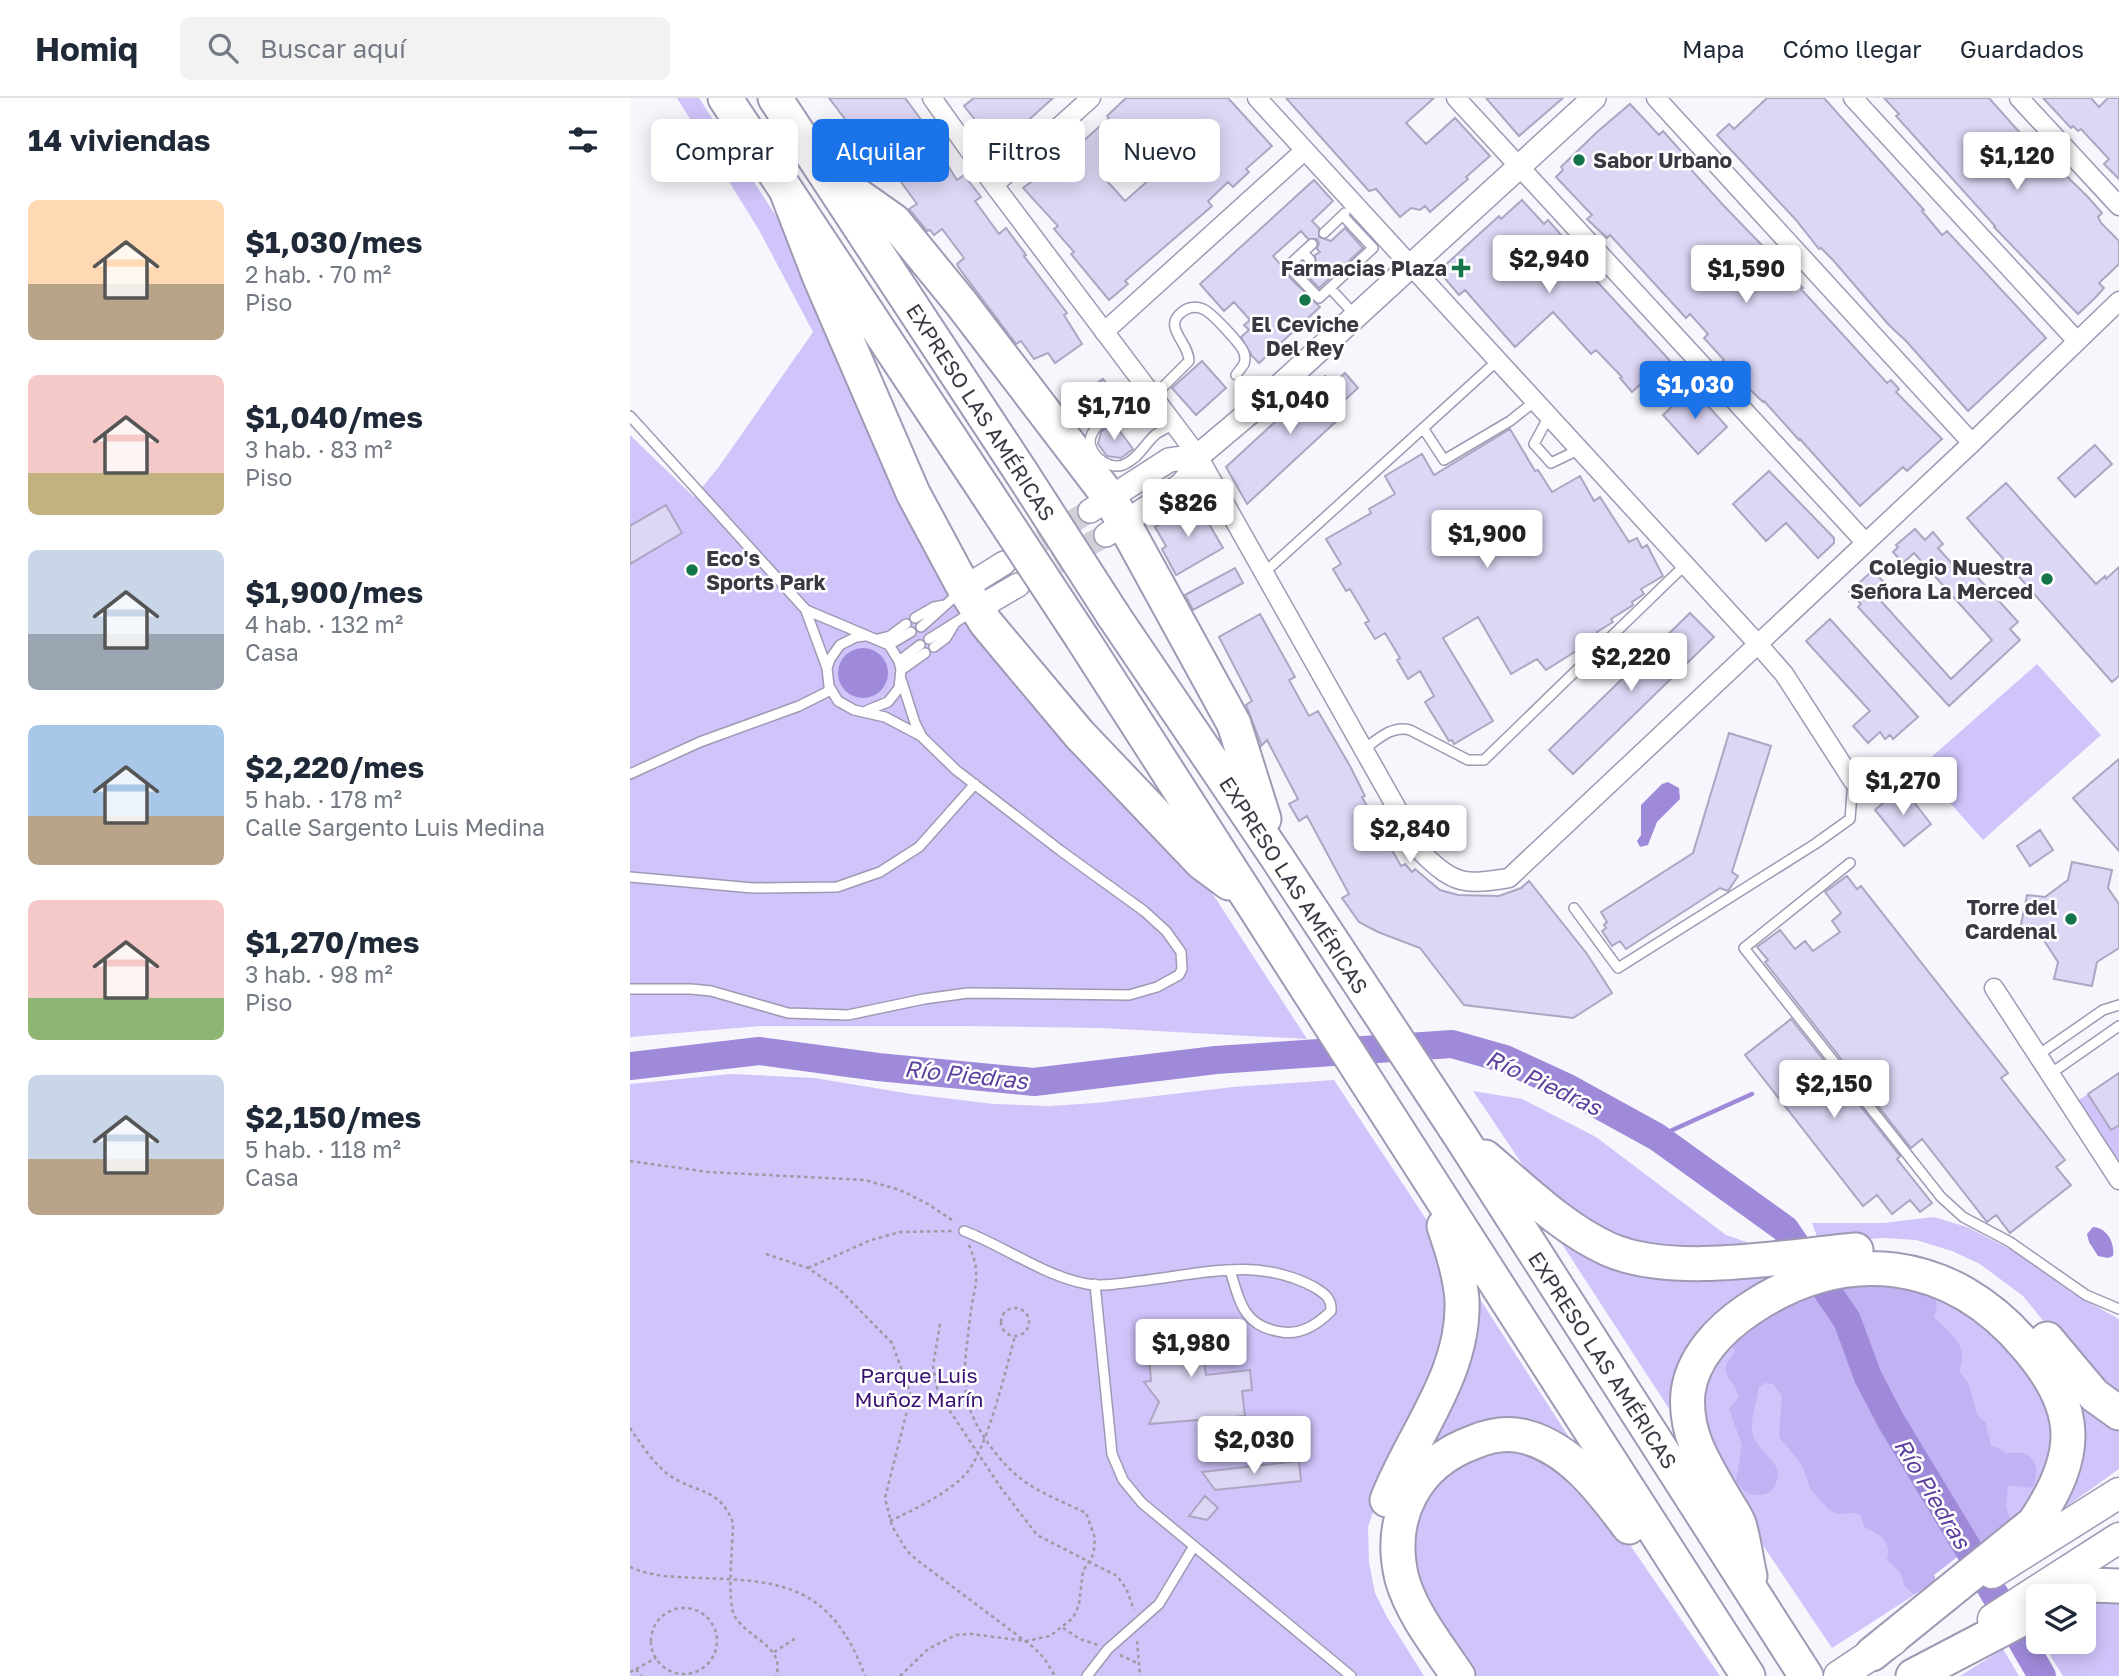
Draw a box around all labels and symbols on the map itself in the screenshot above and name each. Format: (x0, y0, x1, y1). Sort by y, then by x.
pin: $1,120 (1960, 132, 2074, 192)
place label: Sabor Urbano (1593, 147, 1732, 173)
marker: Sabor Urbano (1571, 152, 1587, 168)
pin: $2,940 (1492, 236, 1606, 295)
pin: $1,590 (1689, 246, 1803, 305)
place label: Farmacias Plaza (1281, 255, 1447, 281)
marker: Farmacias Plaza (1453, 260, 1469, 276)
marker: El Ceviche Del Rey (1297, 292, 1313, 308)
street label: EXPRESO LAS AMÉRICAS (901, 298, 1061, 526)
place label: El Ceviche Del Rey (1251, 311, 1359, 361)
pin: $1,030 (1638, 362, 1752, 421)
pin: $1,040 (1233, 376, 1347, 436)
pin: $1,710 (1057, 382, 1171, 442)
pin: $826 (1147, 480, 1229, 539)
pin: $1,900 (1430, 510, 1544, 570)
place label: Eco's Sports Park (706, 545, 826, 595)
place label: Colegio Nuestra Señora La Merced (1850, 554, 2033, 604)
marker: Eco's Sports Park (684, 562, 700, 578)
marker: Colegio Nuestra Señora La Merced (2039, 571, 2055, 587)
pin: $2,220 (1574, 634, 1688, 693)
pin: $1,270 (1846, 758, 1960, 817)
street label: EXPRESO LAS AMÉRICAS (1214, 771, 1374, 999)
pin: $2,840 (1353, 806, 1467, 865)
place label: Torre del Cardenal (1965, 894, 2057, 944)
marker: Torre del Cardenal (2063, 911, 2079, 927)
water label: Río Piedras (1482, 1043, 1607, 1121)
water label: Río Piedras (903, 1054, 1030, 1094)
pin: $2,150 (1777, 1060, 1891, 1120)
street label: EXPRESO LAS AMÉRICAS (1523, 1246, 1683, 1474)
pin: $1,980 (1134, 1320, 1248, 1379)
park label: Parque Luis Muñoz Marín (855, 1362, 983, 1412)
pin: $2,030 (1197, 1416, 1311, 1476)
water label: Río Piedras (1889, 1433, 1977, 1554)

